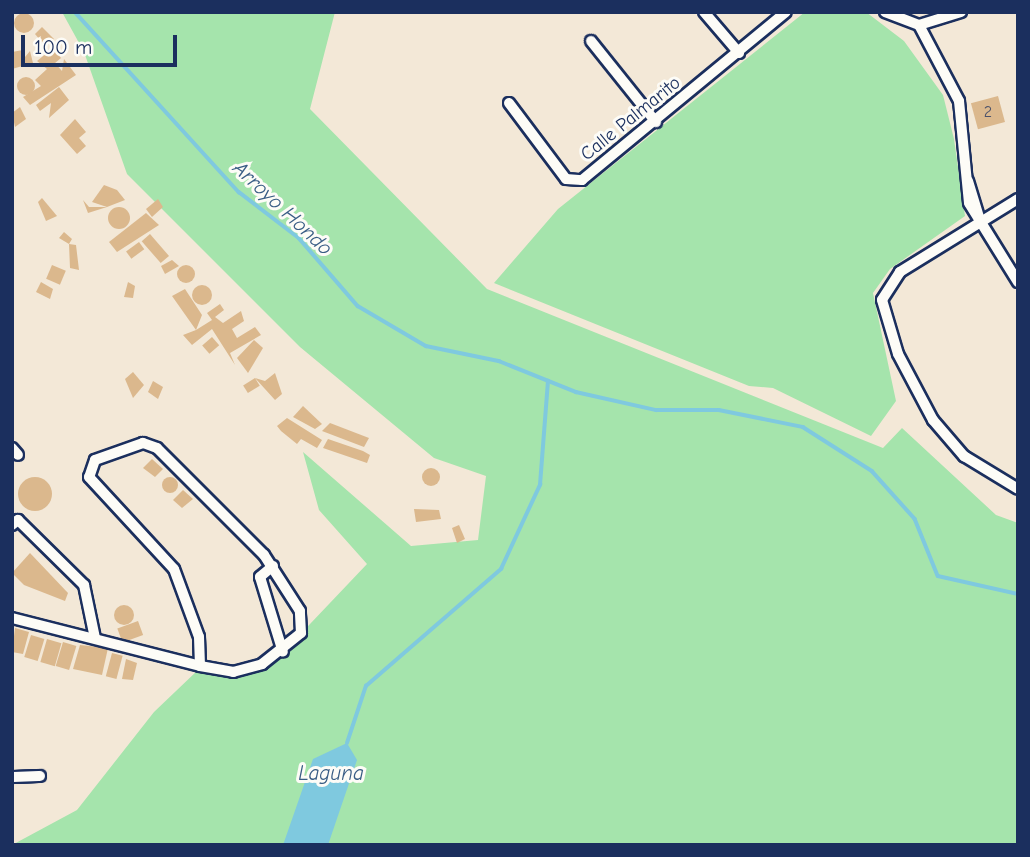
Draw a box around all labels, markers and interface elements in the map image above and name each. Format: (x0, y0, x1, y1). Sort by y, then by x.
scale bar (24, 21, 180, 65)
text: 100 m (34, 35, 92, 59)
street label: Calle Palmarito (577, 72, 685, 166)
house number: 2 (984, 102, 992, 122)
water label: Arroyo Hondo (228, 155, 338, 261)
water label: Laguna (298, 760, 364, 786)

